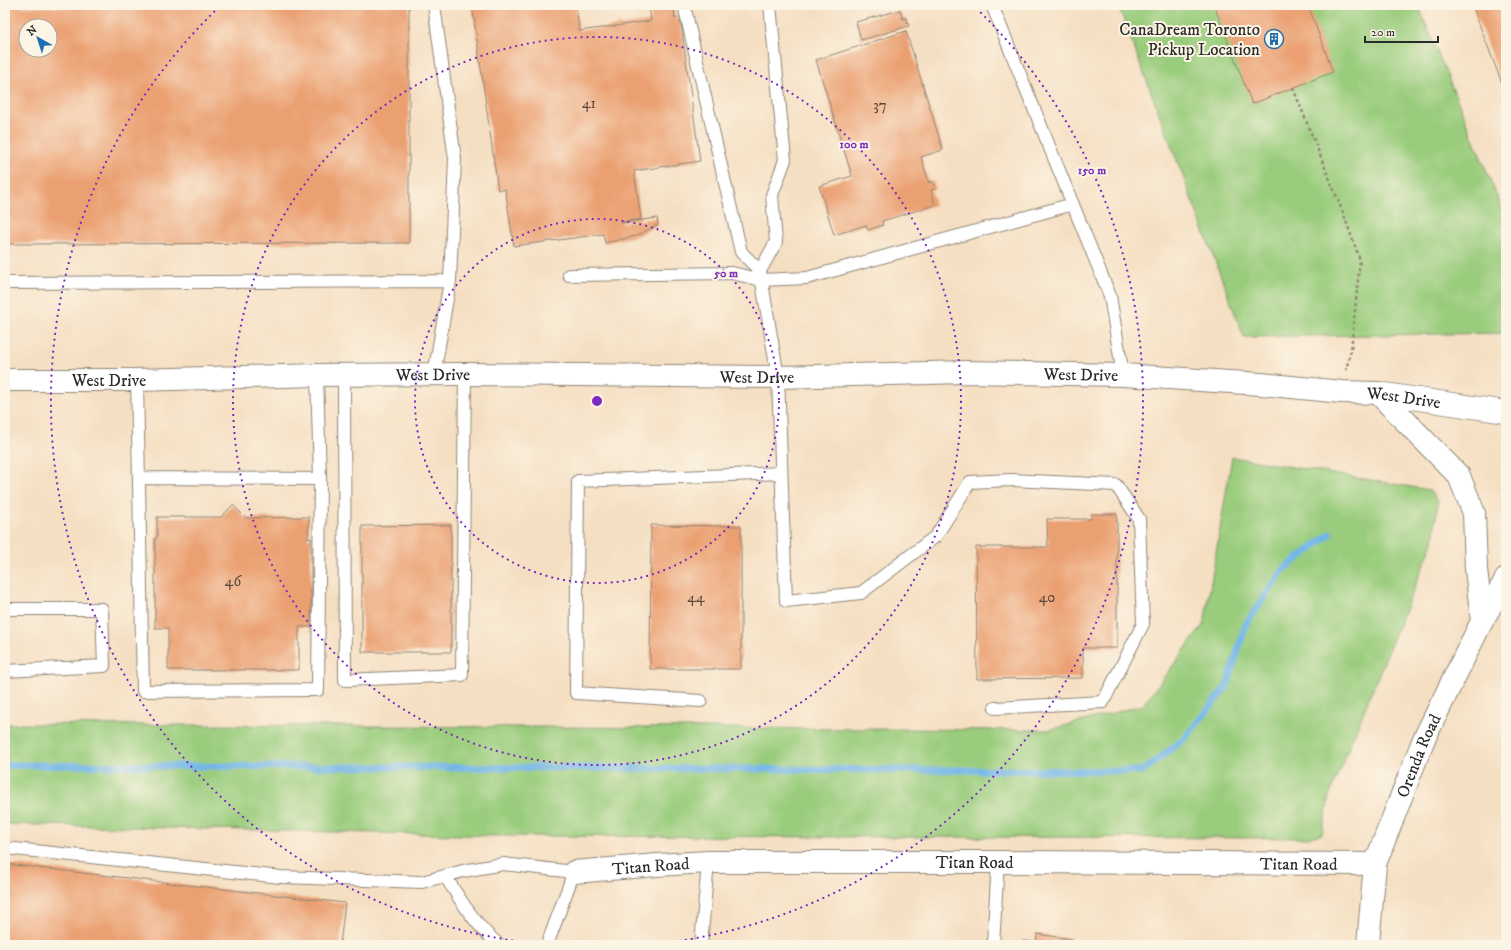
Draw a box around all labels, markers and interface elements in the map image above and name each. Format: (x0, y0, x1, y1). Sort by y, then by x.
north arrow (18, 18, 58, 58)
scale bar (1365, 18, 1438, 44)
place label: CanaDream Toronto Pickup Location (1119, 19, 1260, 61)
text: N (24, 23, 40, 39)
text: 20 m (1371, 25, 1395, 40)
building icon: CanaDream Toronto Pickup Location (1263, 28, 1285, 50)
house number: 41 (582, 94, 596, 113)
house number: 37 (873, 96, 887, 115)
text: 100 m (840, 137, 868, 152)
text: 150 m (1078, 163, 1106, 178)
text: 50 m (713, 266, 738, 281)
street label: West Drive (1042, 363, 1118, 387)
street label: West Drive (395, 364, 470, 386)
street label: West Drive (719, 366, 794, 389)
street label: West Drive (71, 370, 147, 392)
street label: West Drive (1366, 383, 1442, 414)
centre of rings (590, 394, 604, 408)
house number: 46 (225, 572, 242, 591)
house number: 44 (687, 588, 705, 607)
house number: 40 (1039, 588, 1055, 607)
street label: Orenda Road (1392, 710, 1447, 801)
street label: Titan Road (936, 852, 1014, 874)
street label: Titan Road (611, 853, 691, 881)
street label: Titan Road (1260, 853, 1338, 876)

